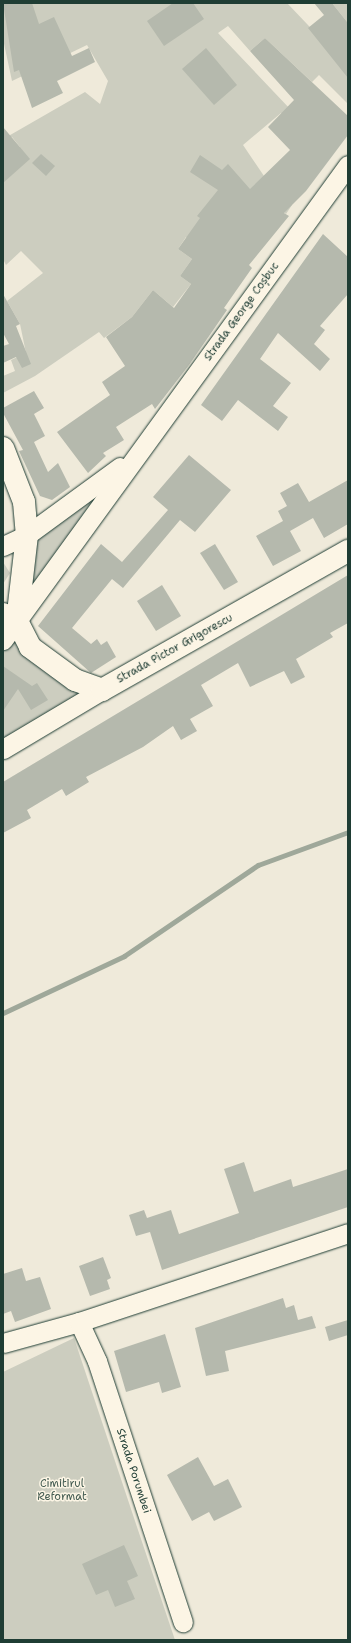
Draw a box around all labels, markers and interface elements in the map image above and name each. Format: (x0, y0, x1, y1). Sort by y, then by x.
street label: Strada George Coșbuc (202, 260, 282, 364)
street label: Strada Pictor Grigorescu (115, 612, 235, 686)
street label: Strada Porumbei (113, 1427, 153, 1515)
park label: Cimitirul Reformat (37, 1478, 87, 1504)

